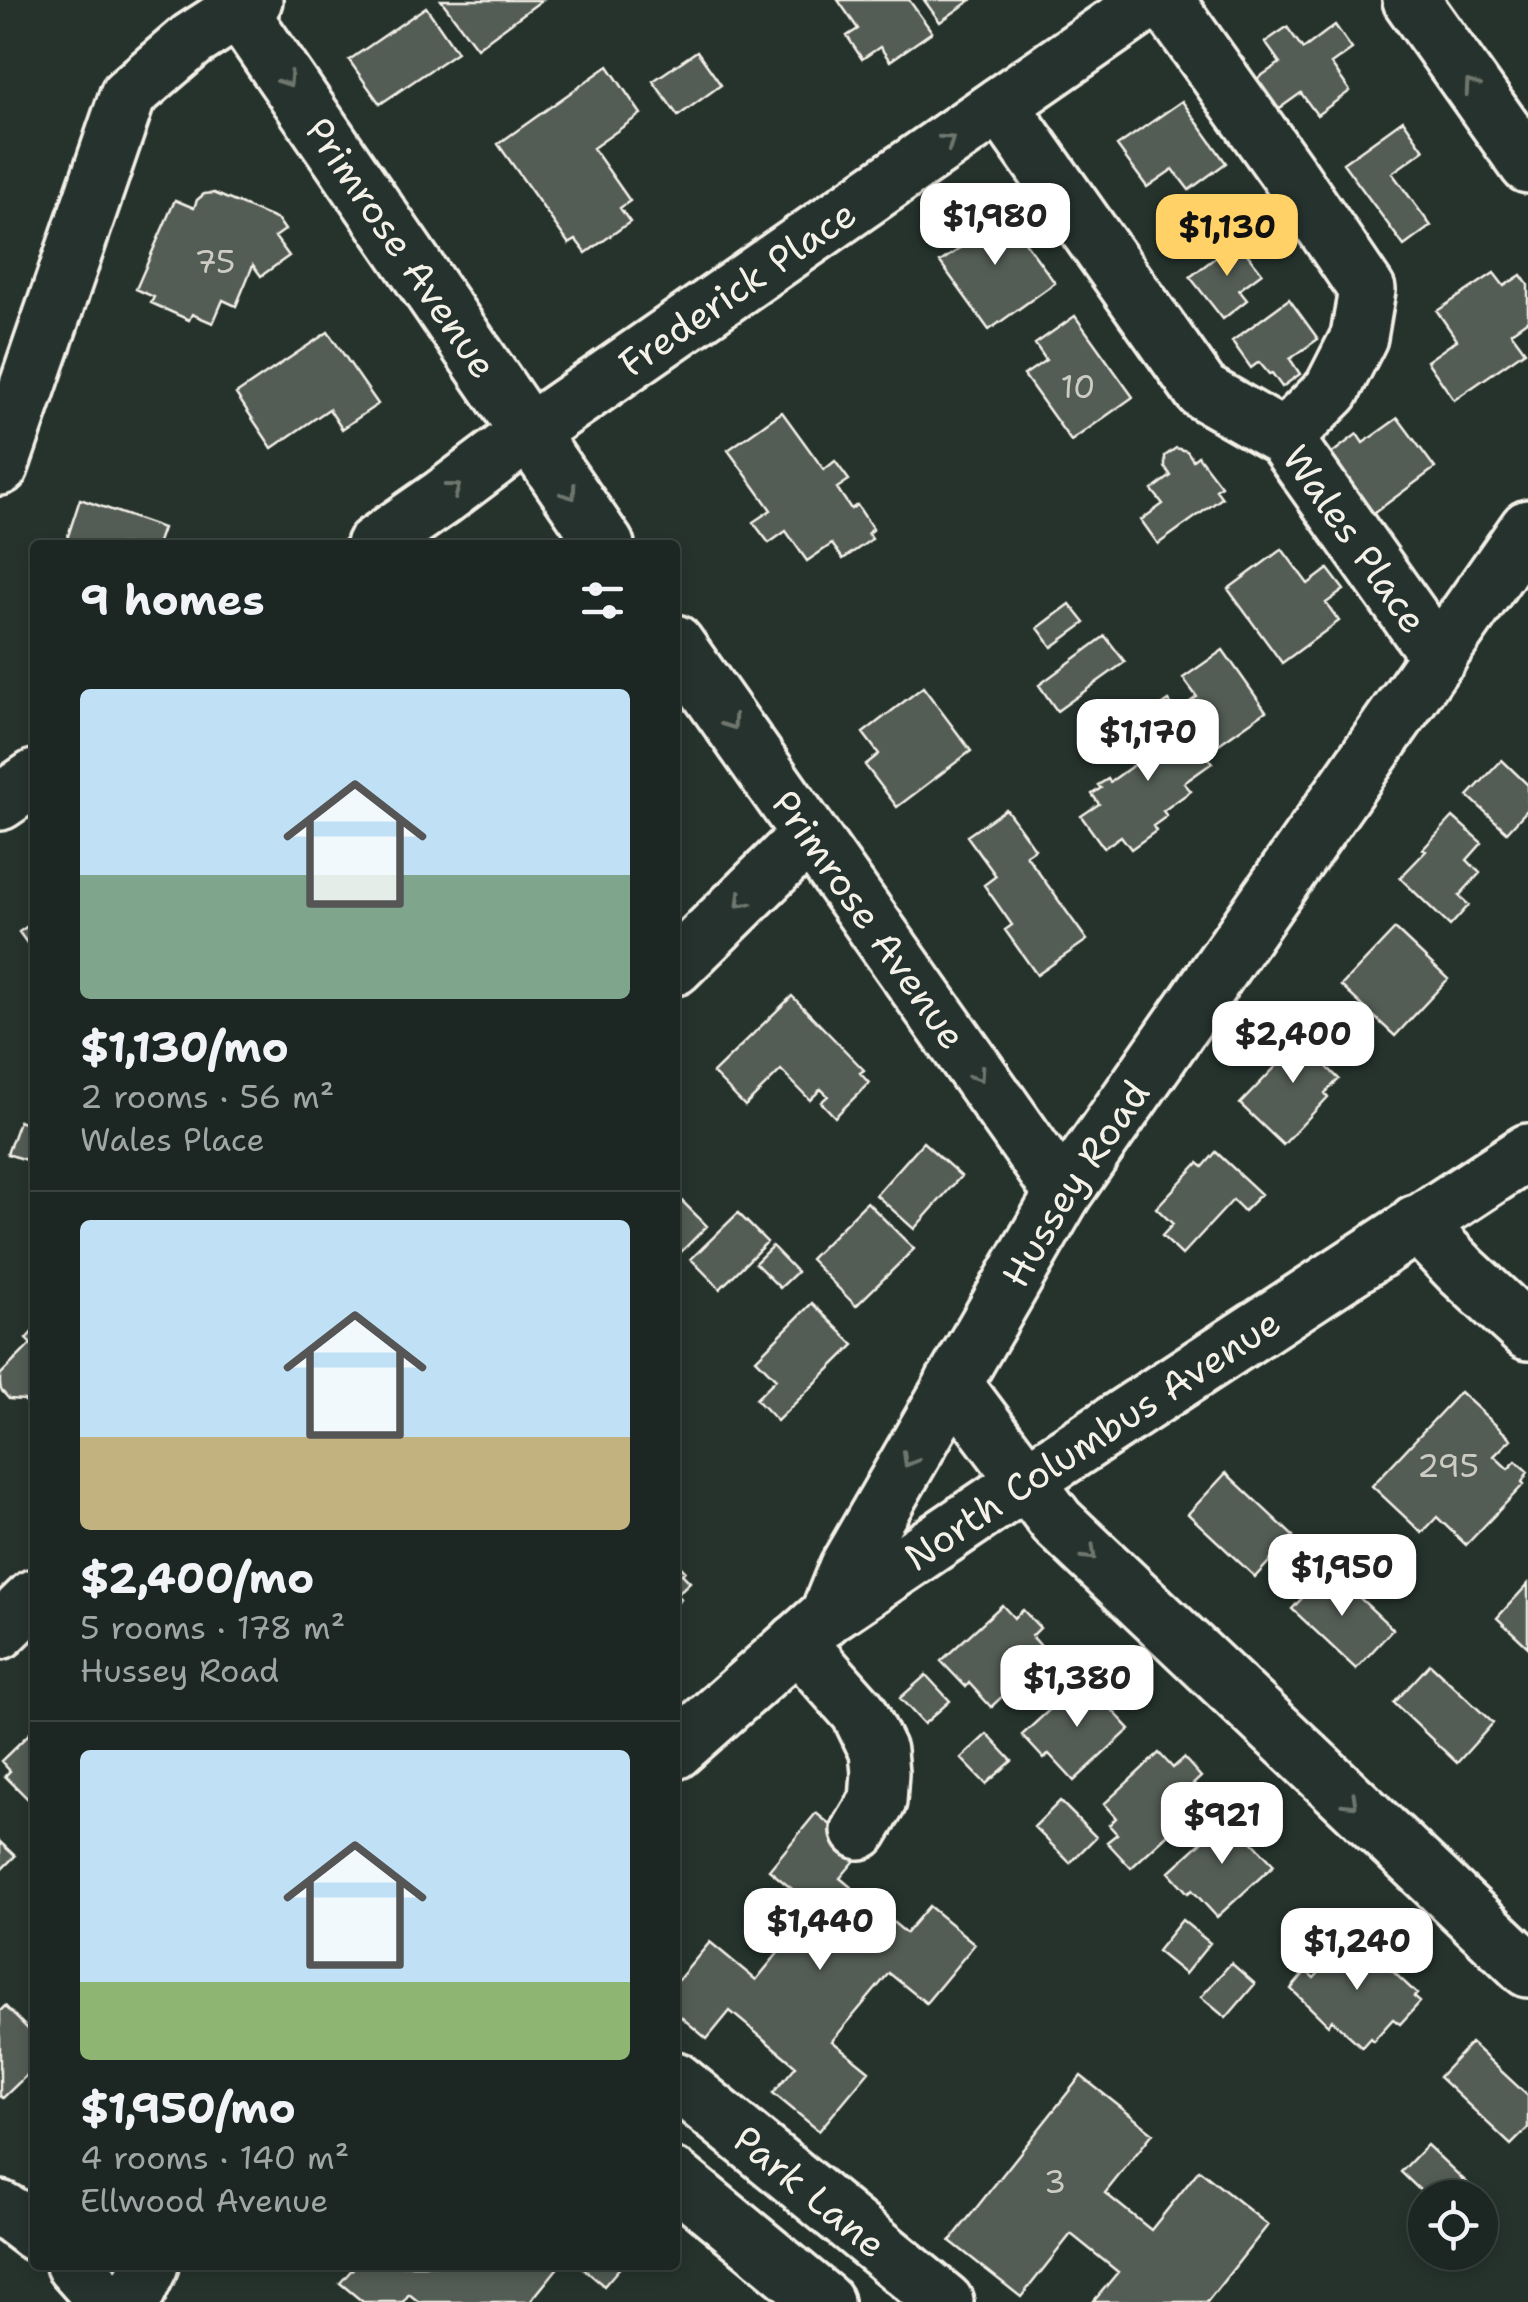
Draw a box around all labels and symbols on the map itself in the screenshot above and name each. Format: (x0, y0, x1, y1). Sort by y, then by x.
one-way arrow (275, 69, 293, 88)
one-way arrow (1465, 78, 1483, 97)
street label: Primrose Avenue (294, 107, 509, 388)
one-way arrow (937, 135, 956, 153)
pin: $1,980 (914, 183, 1076, 268)
street label: Frederick Place (608, 187, 866, 388)
pin: $1,130 (1146, 194, 1308, 279)
house number: 75 (195, 240, 235, 283)
house number: 10 (1061, 365, 1095, 408)
street label: Wales Place (1271, 434, 1439, 643)
one-way arrow (558, 481, 576, 500)
one-way arrow (443, 484, 461, 501)
pin: $1,170 (1067, 699, 1229, 784)
one-way arrow (719, 712, 737, 731)
street label: Primrose Avenue (761, 780, 979, 1059)
one-way arrow (736, 890, 754, 908)
pin: $2,400 (1212, 1001, 1374, 1086)
one-way arrow (966, 1063, 985, 1082)
street label: Hussey Road (989, 1070, 1161, 1296)
street label: North Columbus Avenue (894, 1296, 1290, 1582)
house number: 295 (1417, 1444, 1479, 1487)
one-way arrow (902, 1449, 922, 1467)
pin: $1,950 (1261, 1534, 1423, 1619)
one-way arrow (1078, 1542, 1097, 1560)
pin: $1,380 (996, 1645, 1158, 1730)
pin: $921 (1163, 1782, 1281, 1867)
one-way arrow (1339, 1790, 1357, 1808)
pin: $1,440 (739, 1888, 901, 1973)
pin: $1,240 (1276, 1908, 1438, 1993)
street label: Park Lane (723, 2113, 897, 2269)
house number: 3 (1044, 2160, 1066, 2203)

